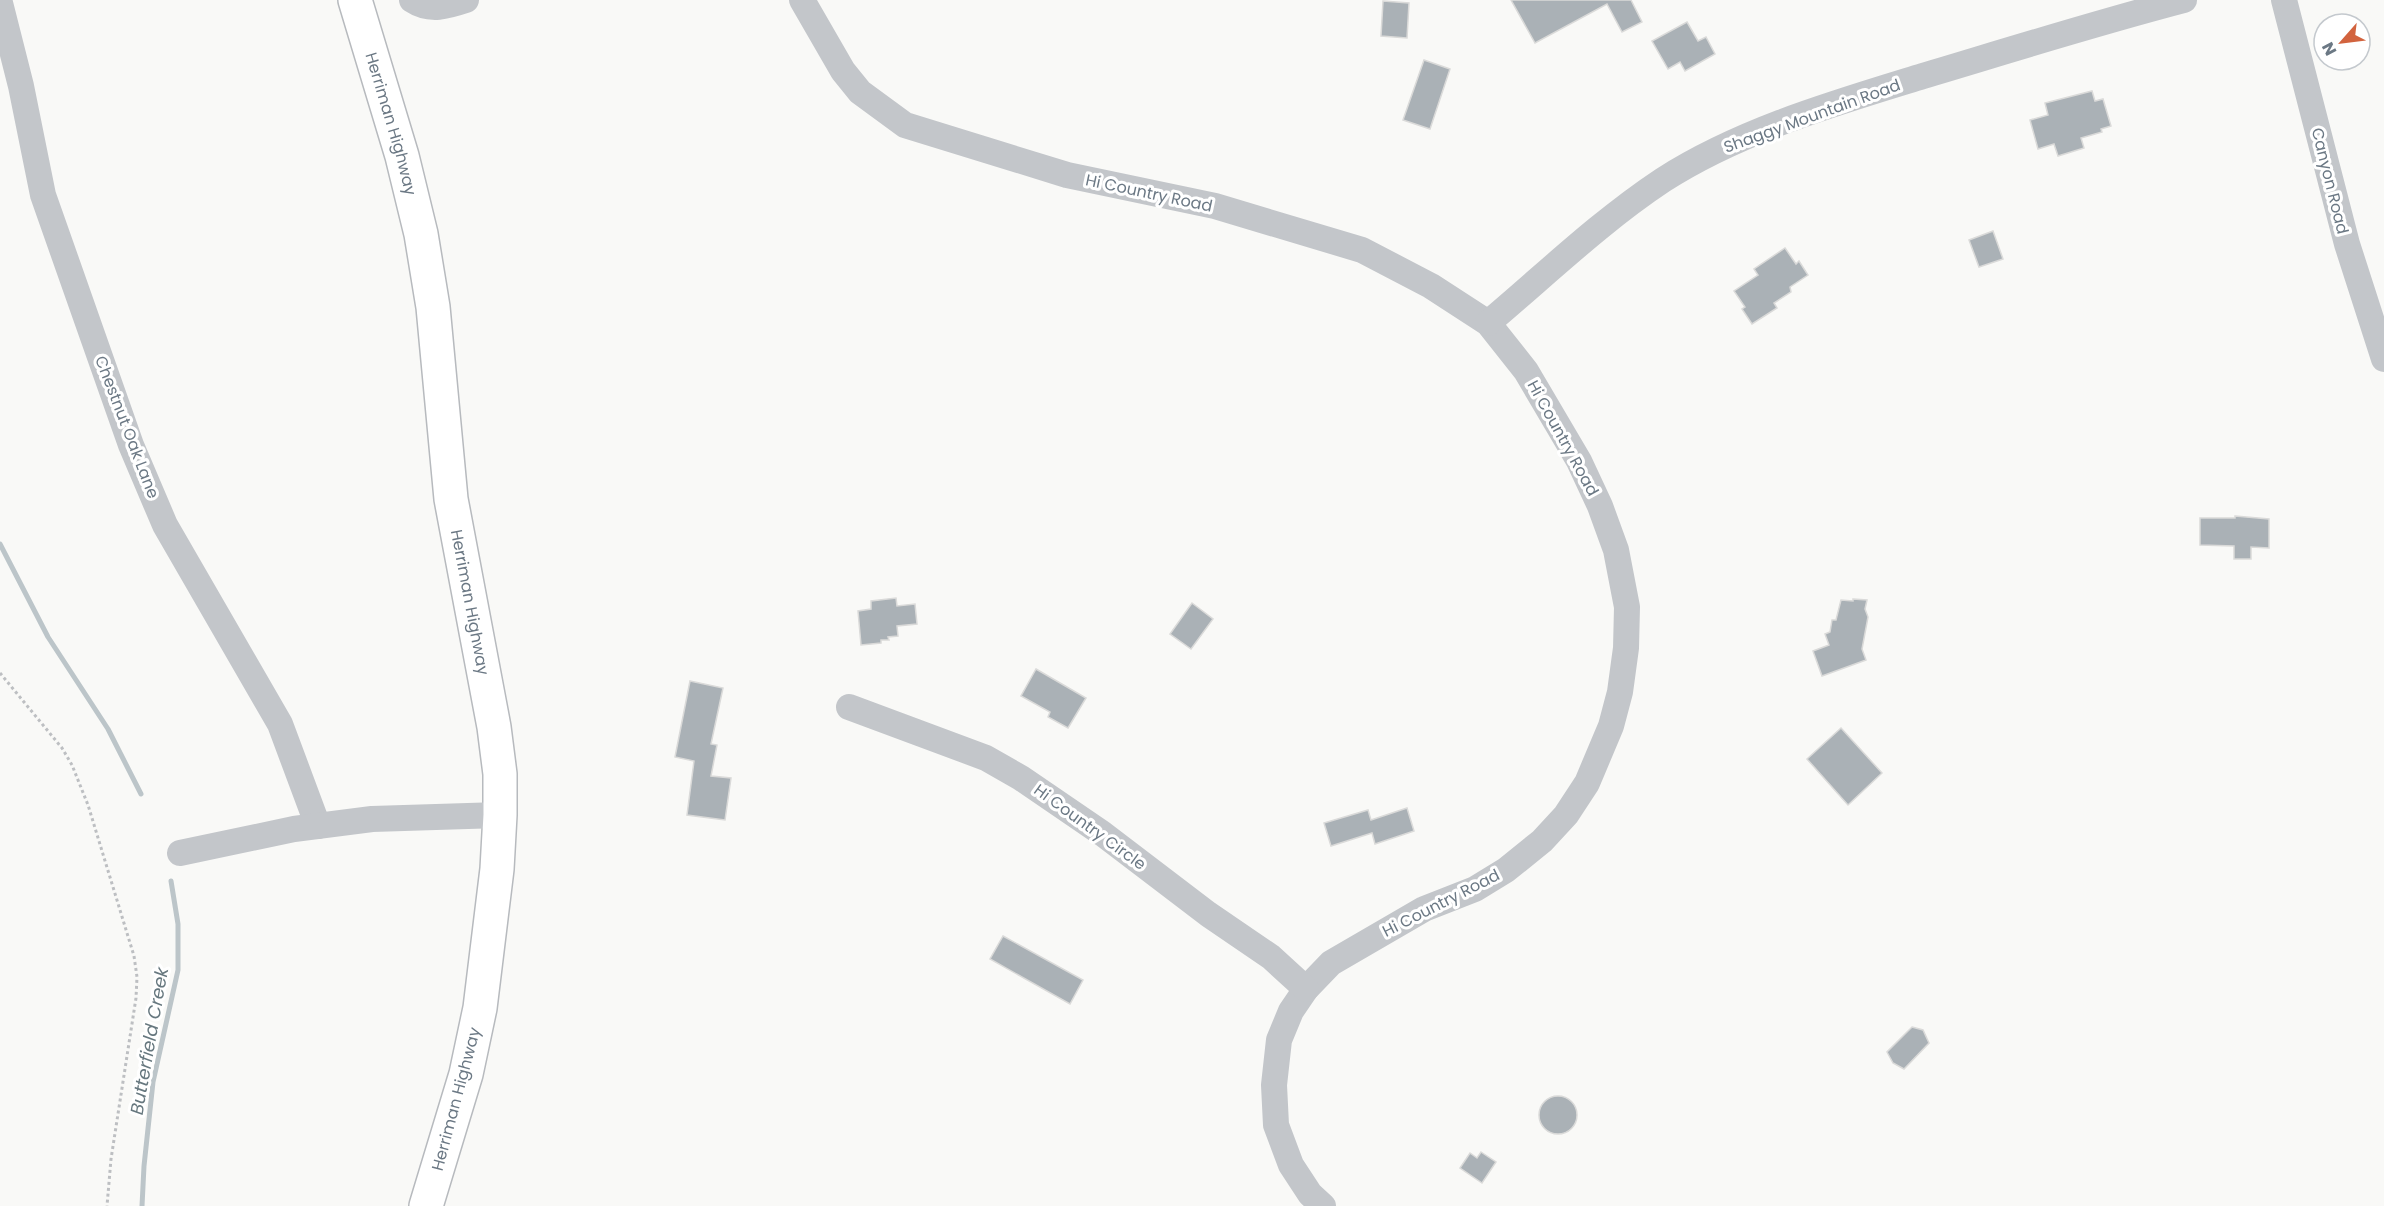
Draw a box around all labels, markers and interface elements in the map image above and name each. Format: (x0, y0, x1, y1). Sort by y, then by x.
north arrow (2312, 12, 2372, 72)
text: N (2316, 38, 2342, 60)
street label: Herriman Highway (360, 49, 423, 198)
street label: Shaggy Mountain Road (1720, 73, 1904, 159)
street label: Canyon Road (2306, 125, 2354, 237)
street label: Hi Country Road (1084, 168, 1214, 218)
street label: Chestnut Oak Lane (89, 352, 165, 502)
street label: Hi Country Road (1522, 376, 1604, 500)
street label: Herriman Highway (445, 527, 495, 677)
street label: Hi Country Circle (1029, 779, 1151, 876)
street label: Hi Country Road (1378, 863, 1504, 943)
water label: Butterfield Creek (124, 965, 174, 1117)
street label: Herriman Highway (426, 1025, 486, 1173)

